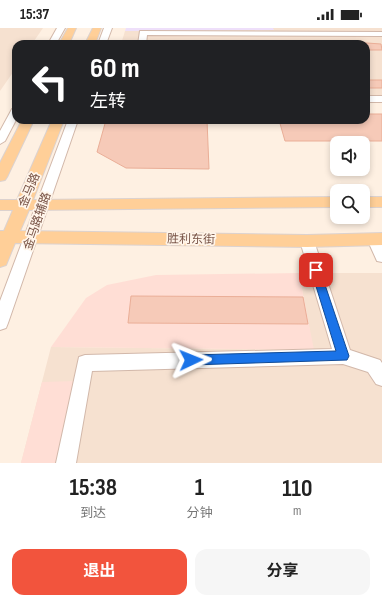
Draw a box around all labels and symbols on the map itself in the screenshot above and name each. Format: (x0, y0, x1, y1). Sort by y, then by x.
street label: 金马路 (16, 171, 43, 210)
street label: 金马路辅路 (21, 190, 54, 252)
street label: 胜利东街 (167, 232, 215, 247)
pin (299, 253, 333, 287)
position arrow (170, 339, 212, 381)

